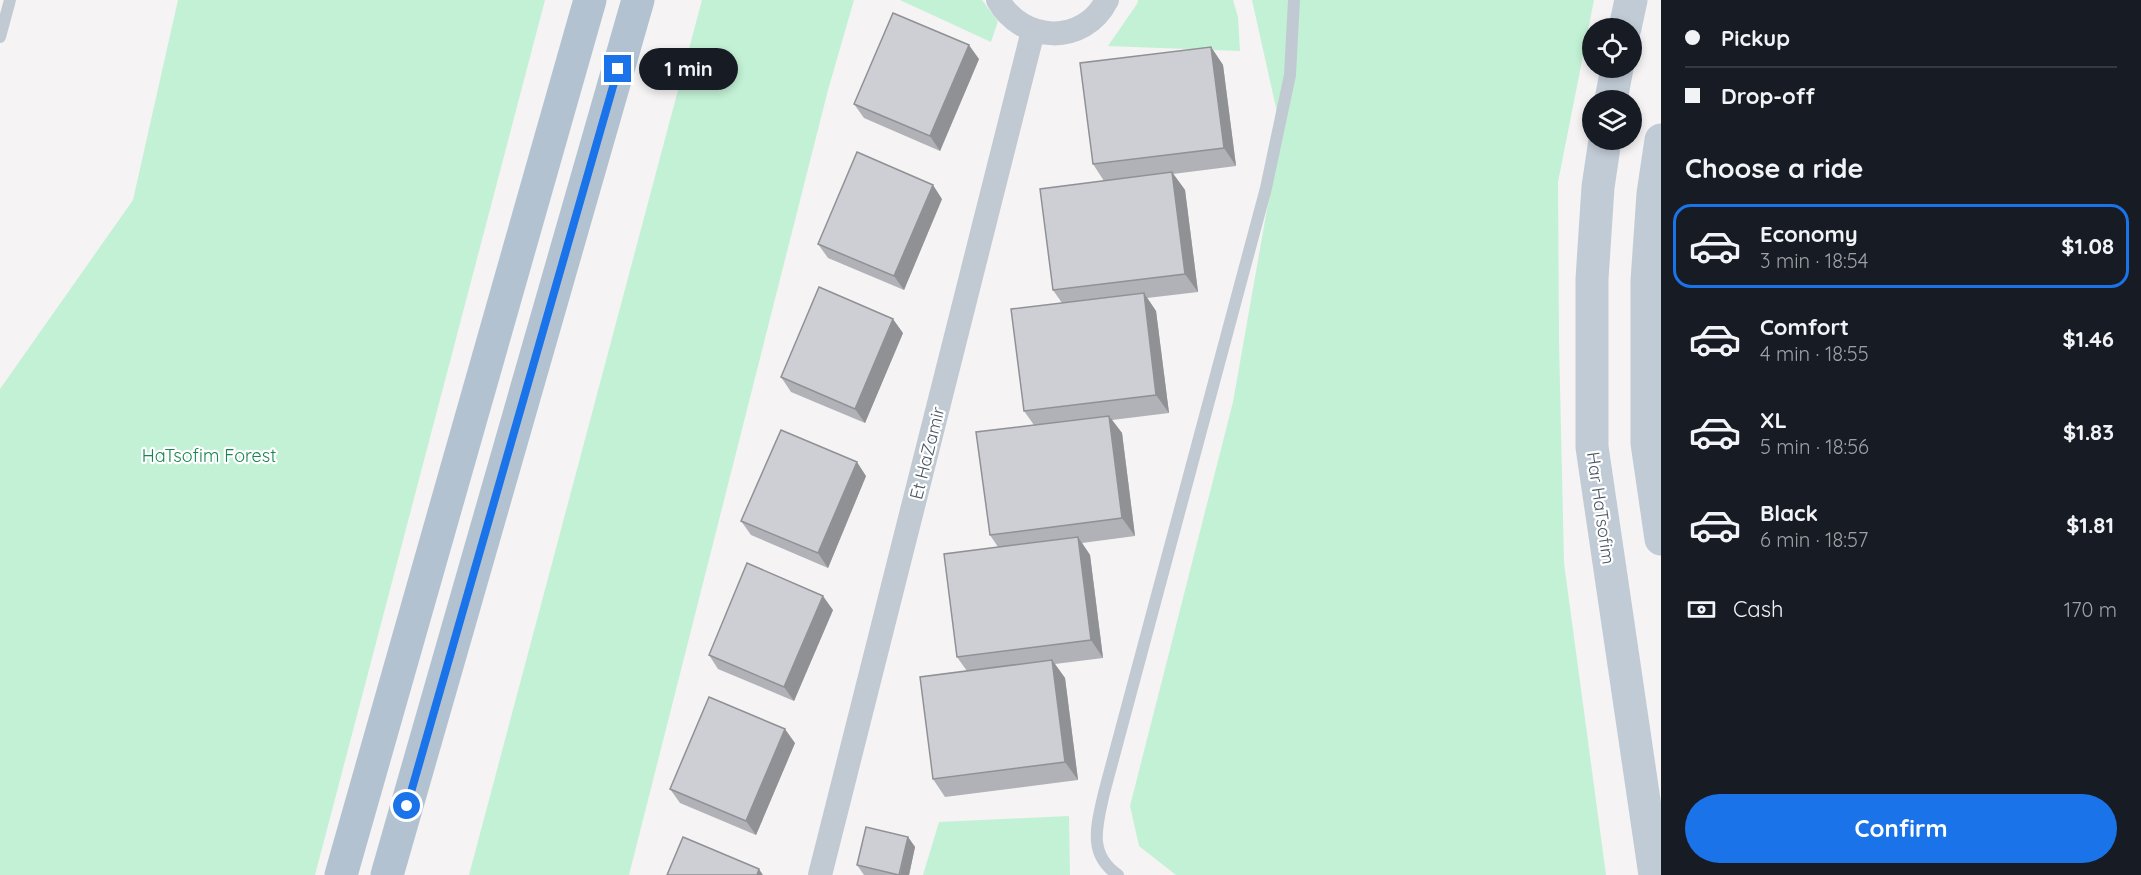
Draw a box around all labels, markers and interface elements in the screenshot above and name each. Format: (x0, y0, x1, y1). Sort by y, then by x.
map controls (1582, 18, 1642, 150)
button: locate (1582, 18, 1642, 78)
text: Pickup (1721, 24, 1790, 52)
callout: 1 min (639, 48, 738, 90)
route end (604, 55, 631, 82)
text: 1 min (664, 56, 713, 81)
text: Drop-off (1721, 82, 1815, 110)
button: layers (1582, 90, 1642, 150)
text: Choose a ride (1685, 151, 1863, 185)
icon: car (1688, 219, 1742, 273)
text: Economy (1760, 220, 1858, 248)
text: $1.08 (2061, 232, 2114, 260)
text: 3 min · 18:54 (1760, 248, 1868, 273)
icon: car (1688, 312, 1742, 366)
text: Comfort (1760, 313, 1849, 341)
text: $1.46 (2062, 325, 2114, 353)
text: 4 min · 18:55 (1760, 341, 1869, 366)
street label: Et HaZamir (904, 404, 950, 502)
icon: car (1688, 405, 1742, 459)
text: XL (1760, 406, 1787, 434)
text: $1.83 (2063, 418, 2114, 446)
text: 5 min · 18:56 (1760, 434, 1869, 459)
park label: HaTsofim Forest (142, 444, 276, 467)
street label: Har HaTsofim (1582, 450, 1620, 566)
icon: car (1688, 498, 1742, 552)
text: Black (1760, 499, 1818, 527)
text: $1.81 (2066, 511, 2114, 539)
text: 6 min · 18:57 (1760, 527, 1868, 552)
icon: cash (1685, 593, 1718, 626)
text: Cash (1733, 595, 1784, 623)
text: 170 m (2064, 597, 2117, 622)
route start (393, 792, 420, 819)
button: Confirm (1685, 794, 2117, 863)

